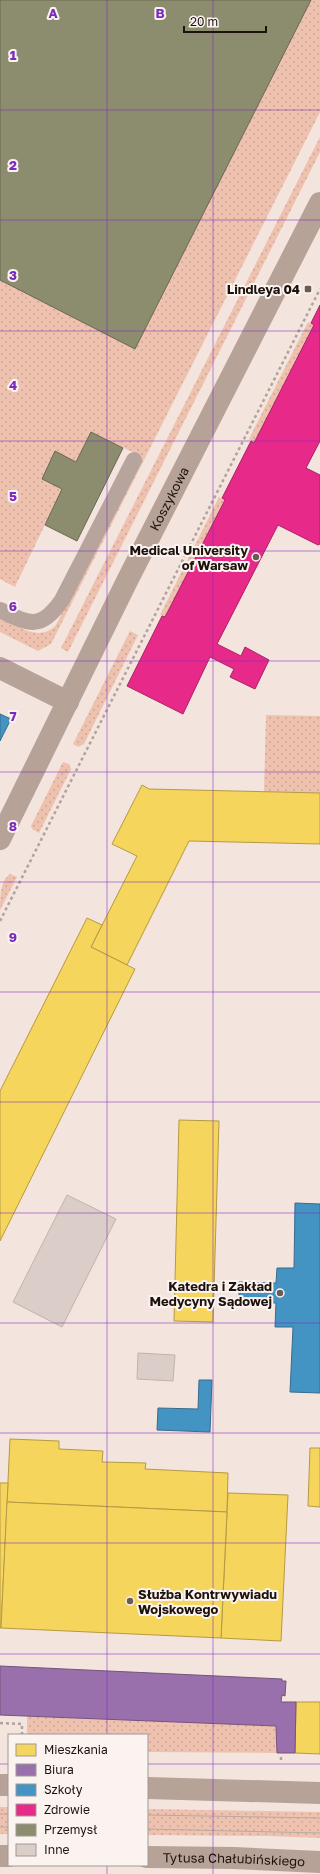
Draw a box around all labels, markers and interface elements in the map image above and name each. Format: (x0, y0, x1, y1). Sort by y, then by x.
text: A (48, 5, 58, 21)
text: B (155, 5, 165, 21)
scale bar (184, 8, 266, 34)
text: 20 m (190, 14, 218, 29)
text: 1 (10, 47, 17, 63)
text: 2 (9, 157, 17, 173)
text: 3 (9, 267, 17, 283)
place label: Lindleya 04 (227, 281, 300, 297)
marker: Lindleya 04 (303, 284, 313, 294)
text: 4 (9, 377, 17, 393)
street label: Koszykowa (146, 464, 192, 533)
text: 5 (9, 488, 17, 504)
place label: Medical University of Warsaw (129, 542, 248, 573)
marker: Medical University of Warsaw (251, 552, 261, 562)
text: 6 (9, 598, 17, 614)
text: 7 (9, 708, 17, 724)
text: 8 (9, 818, 17, 834)
text: 9 (9, 929, 17, 945)
place label: Katedra i Zakład Medycyny Sądowej (150, 1278, 272, 1309)
marker: Katedra i Zakład Medycyny Sądowej (275, 1288, 285, 1298)
place label: Służba Kontrwywiadu Wojskowego (138, 1586, 277, 1617)
marker: Służba Kontrwywiadu Wojskowego (125, 1596, 135, 1606)
legend (8, 1734, 148, 1866)
text: Mieszkania (44, 1742, 108, 1757)
text: Biura (44, 1762, 74, 1777)
text: Szkoły (44, 1782, 83, 1797)
text: Zdrowie (44, 1802, 90, 1817)
text: Przemysł (44, 1822, 97, 1837)
text: Inne (44, 1842, 70, 1857)
street label: Tytusa Chałubińskiego (163, 1849, 306, 1869)

